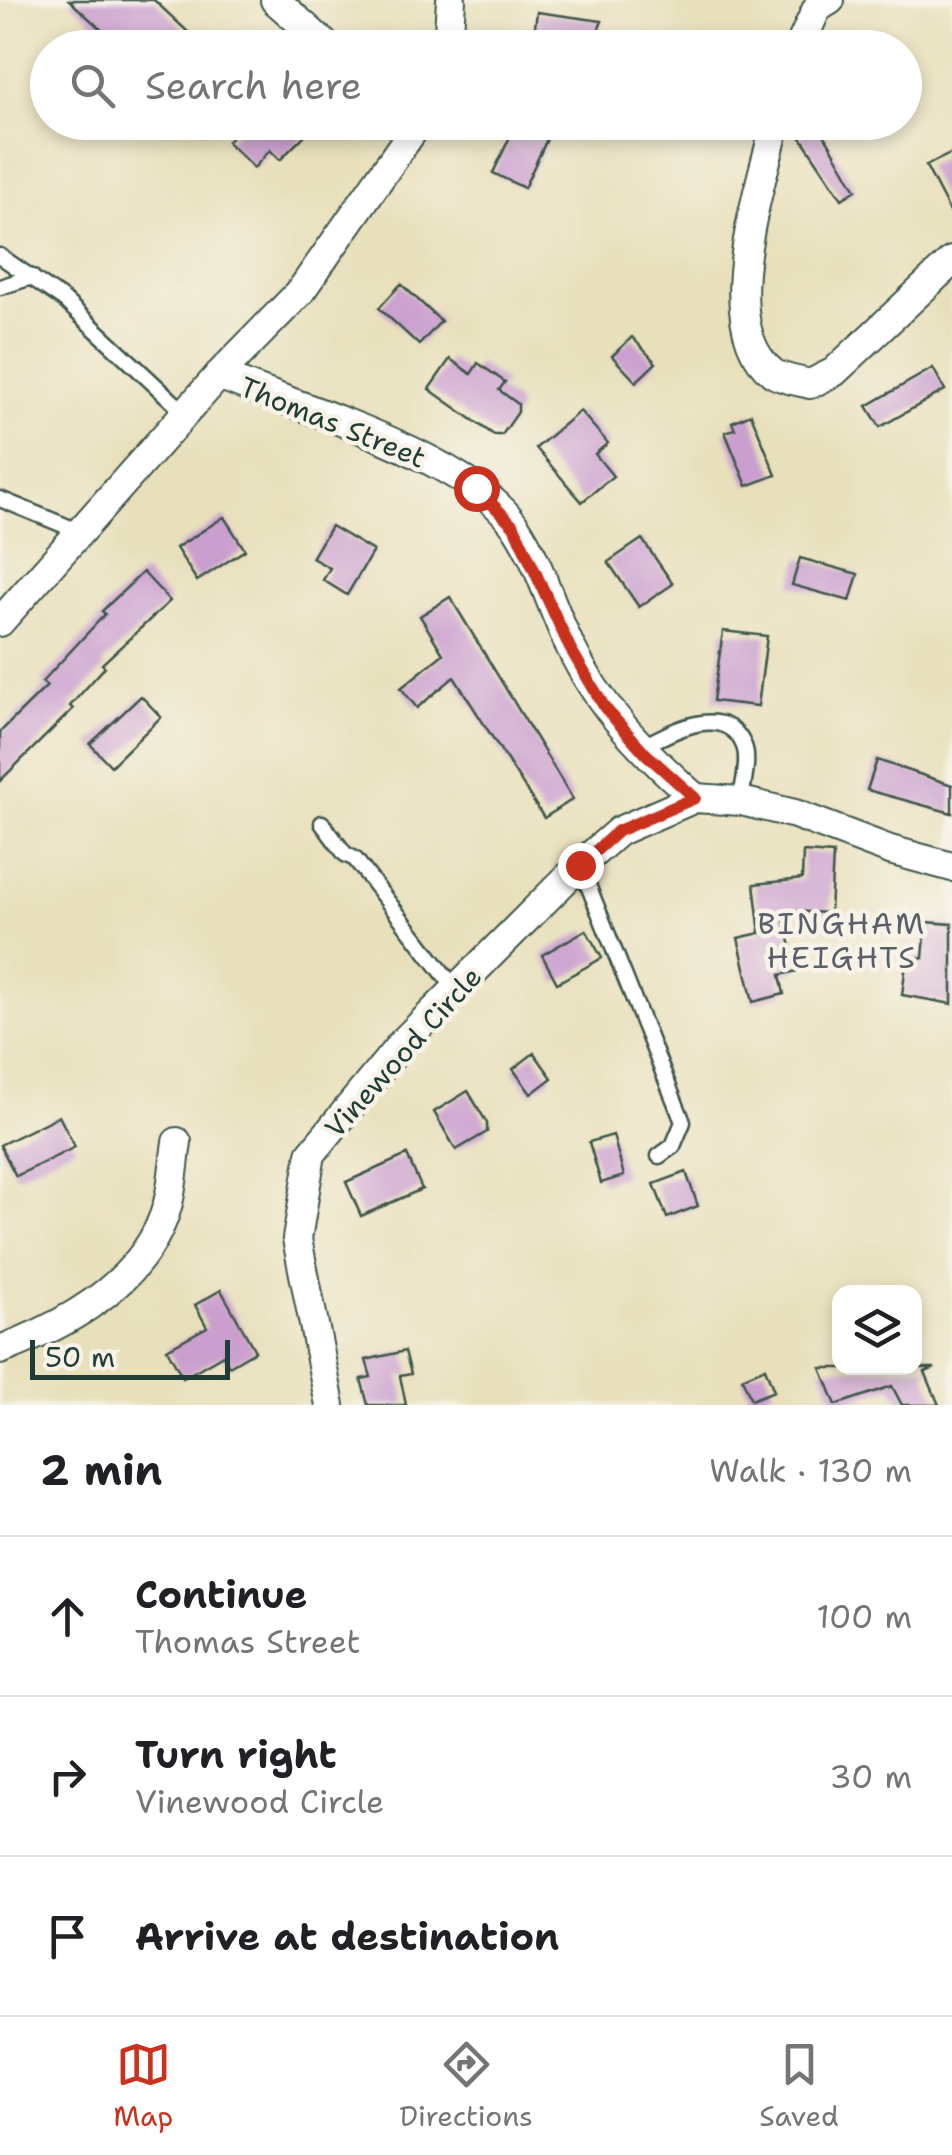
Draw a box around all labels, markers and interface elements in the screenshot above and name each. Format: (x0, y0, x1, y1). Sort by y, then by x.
search box (30, 30, 922, 140)
icon: search (65, 58, 120, 113)
text: Search here (145, 60, 362, 111)
street label: Thomas Street (234, 367, 432, 477)
route start (454, 466, 500, 512)
route end (558, 843, 604, 889)
district label: BINGHAM HEIGHTS (757, 903, 927, 978)
street label: Vinewood Circle (316, 958, 490, 1146)
map controls (832, 1285, 922, 1375)
button: layers (832, 1285, 922, 1375)
scale bar (30, 1335, 230, 1380)
text: 50 m (45, 1338, 115, 1376)
text: 2 min (40, 1442, 162, 1498)
text: Walk · 130 m (709, 1449, 912, 1492)
text: Continue (135, 1569, 307, 1620)
icon: ahead (40, 1589, 95, 1644)
text: 100 m (816, 1595, 912, 1638)
text: Thomas Street (135, 1620, 360, 1663)
text: Turn right (135, 1729, 337, 1780)
icon: right (40, 1749, 95, 1804)
text: 30 m (829, 1755, 912, 1798)
text: Vinewood Circle (135, 1780, 384, 1823)
icon: arrive (40, 1909, 95, 1964)
text: Arrive at destination (135, 1911, 559, 1962)
tab: Map (113, 2037, 173, 2135)
tab: Directions (400, 2037, 533, 2135)
tab: Saved (759, 2037, 839, 2135)

